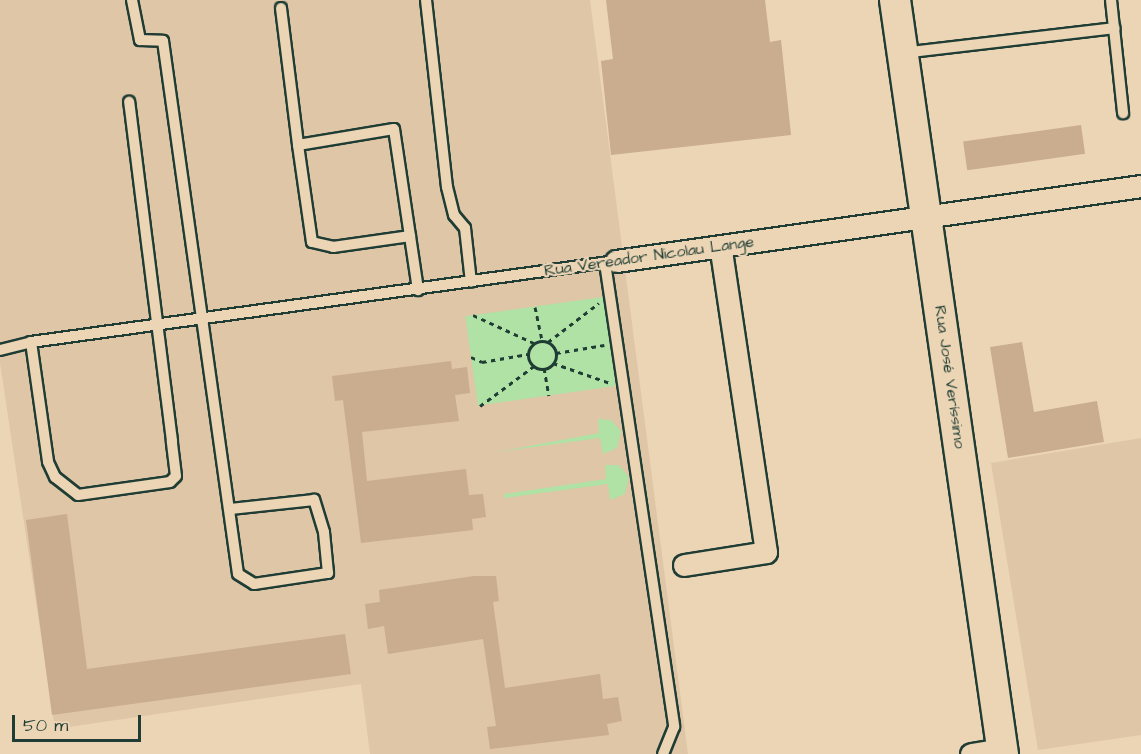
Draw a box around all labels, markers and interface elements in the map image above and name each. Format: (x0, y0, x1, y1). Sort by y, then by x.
street label: Rua Vereador Nicolau Lange (543, 232, 755, 280)
street label: Rua José Veríssimo (930, 304, 970, 450)
scale bar (15, 703, 144, 741)
text: 50 m (23, 713, 68, 738)

